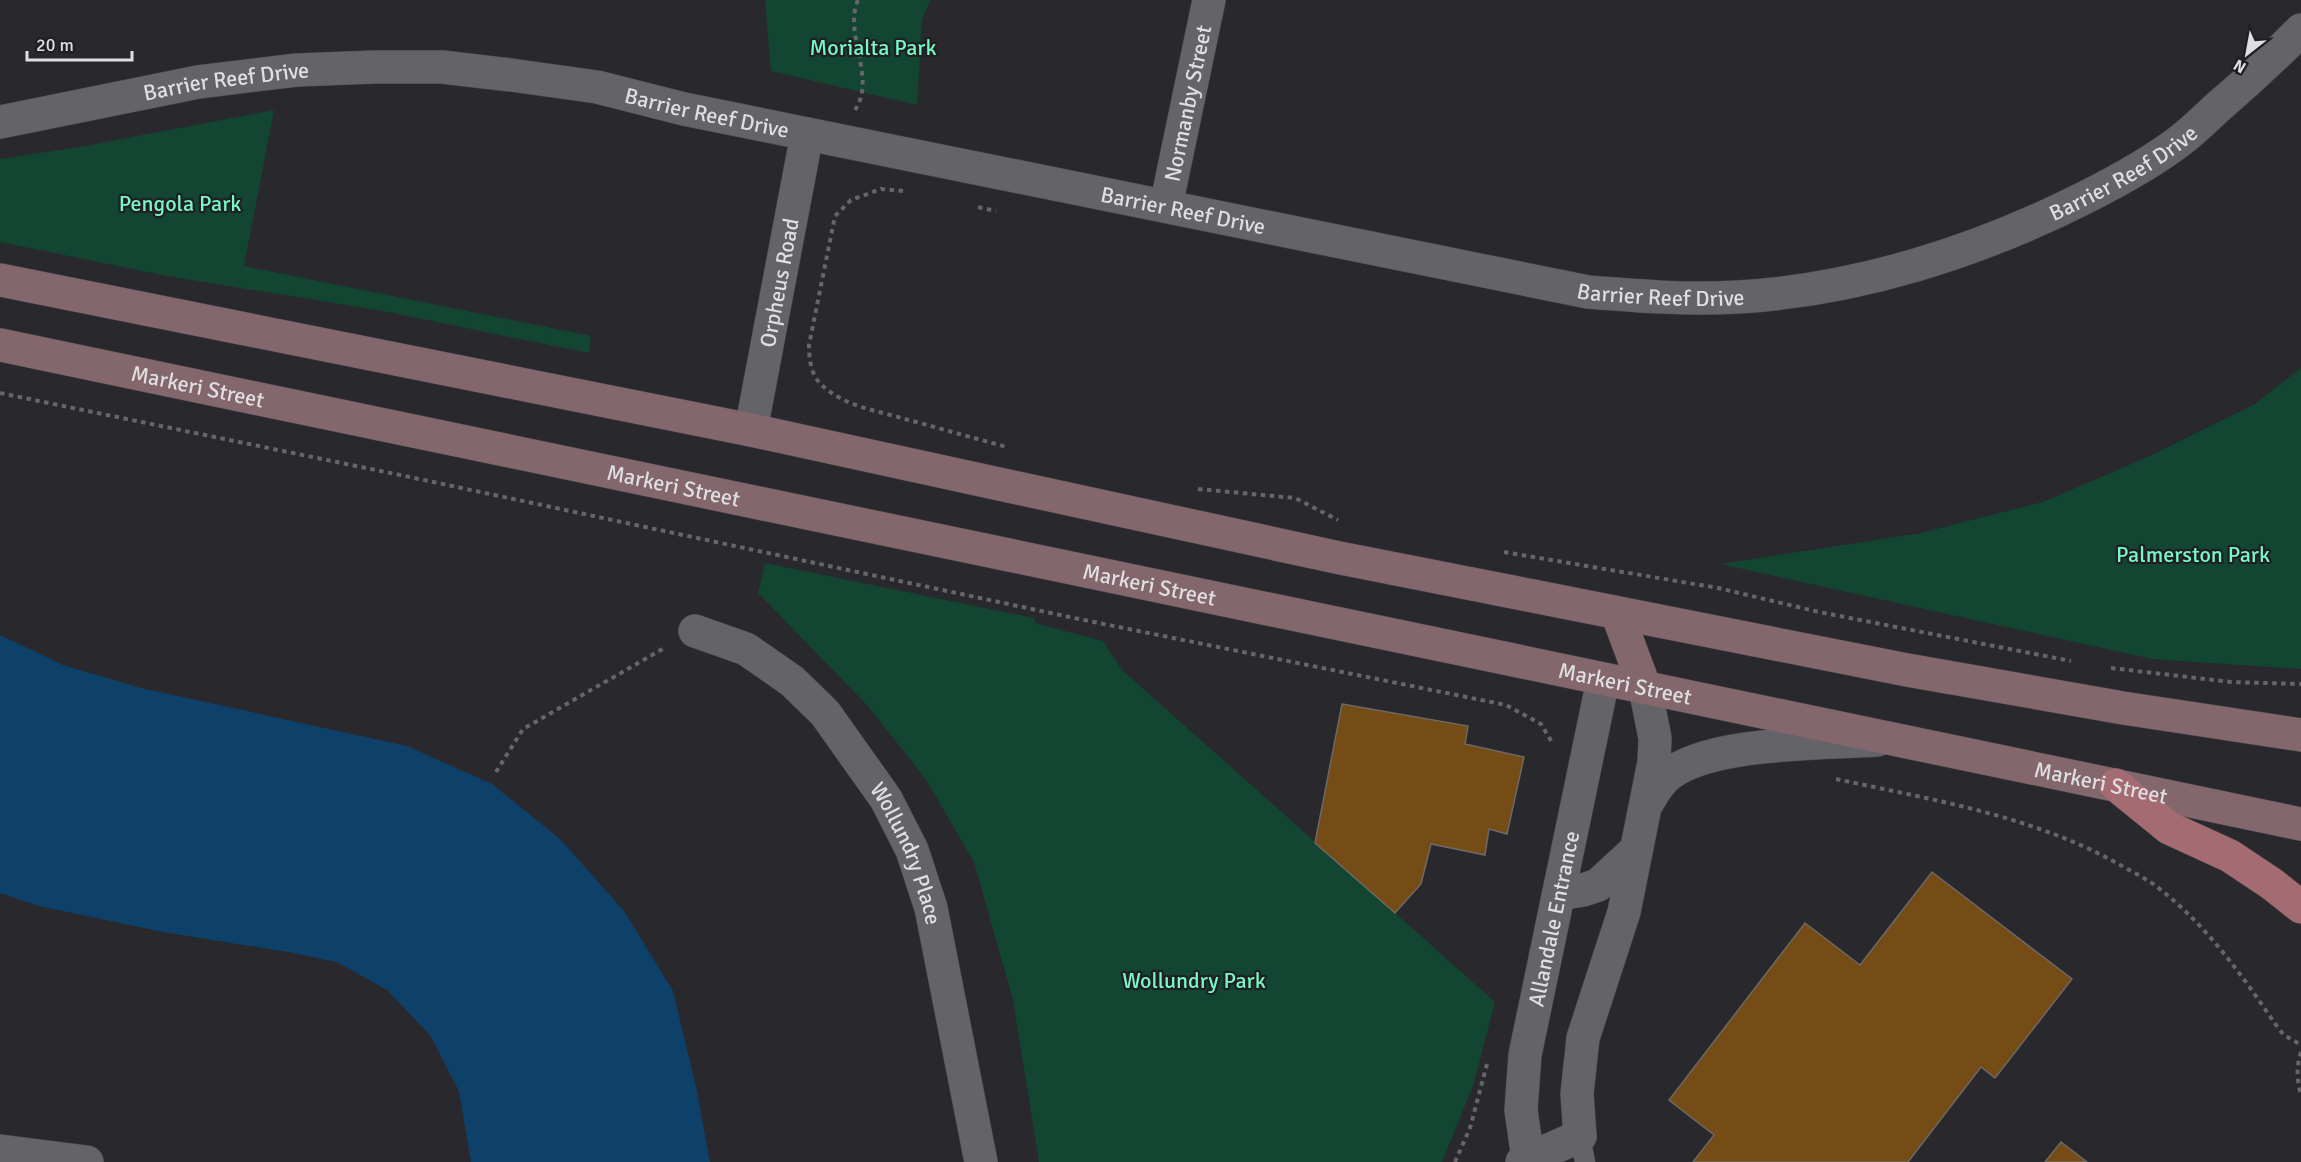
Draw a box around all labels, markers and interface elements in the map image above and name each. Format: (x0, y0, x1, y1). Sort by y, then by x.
street label: Normanby Street (1158, 22, 1218, 184)
scale bar (27, 24, 132, 62)
north arrow (2217, 24, 2277, 84)
text: 20 m (36, 34, 74, 56)
park label: Morialta Park (810, 34, 936, 61)
text: N (2230, 55, 2250, 77)
street label: Barrier Reef Drive (141, 57, 310, 107)
street label: Barrier Reef Drive (622, 82, 791, 144)
street label: Barrier Reef Drive (2045, 119, 2203, 227)
street label: Barrier Reef Drive (1098, 181, 1268, 240)
park label: Pengola Park (119, 190, 241, 217)
street label: Orpheus Road (754, 216, 805, 350)
street label: Barrier Reef Drive (1575, 277, 1745, 312)
street label: Markeri Street (129, 360, 267, 414)
street label: Markeri Street (604, 459, 743, 513)
park label: Palmerston Park (2116, 541, 2270, 568)
street label: Markeri Street (1080, 558, 1219, 612)
street label: Markeri Street (1556, 657, 1694, 711)
street label: Markeri Street (2032, 756, 2170, 810)
street label: Wollundry Place (864, 777, 947, 927)
street label: Allandale Entrance (1522, 828, 1585, 1009)
park label: Wollundry Park (1122, 967, 1266, 994)

